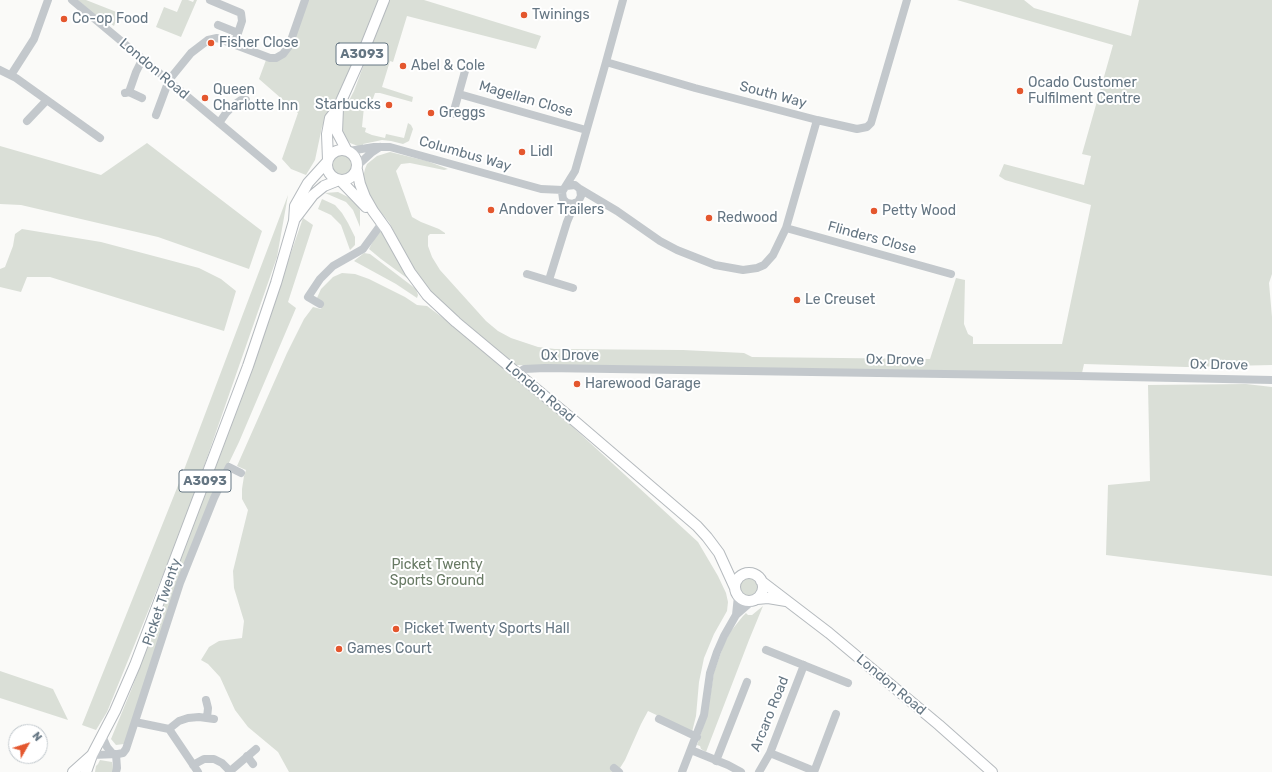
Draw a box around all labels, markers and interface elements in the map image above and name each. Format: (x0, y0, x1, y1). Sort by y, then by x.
place label: Twinings (532, 7, 590, 23)
marker: Twinings (519, 10, 529, 20)
place label: Co-op Food (72, 11, 148, 27)
marker: Co-op Food (59, 14, 69, 24)
street label: London Road (116, 35, 192, 103)
place label: Fisher Close (219, 35, 299, 51)
marker: Fisher Close (206, 38, 216, 48)
road number: A3093 (336, 43, 388, 65)
place label: Abel & Cole (411, 58, 485, 74)
marker: Abel & Cole (398, 61, 408, 71)
place label: Ocado Customer Fulfilment Centre (1028, 75, 1141, 108)
street label: Magellan Close (477, 78, 575, 120)
street label: South Way (738, 78, 808, 112)
place label: Queen Charlotte Inn (213, 82, 298, 114)
marker: Ocado Customer Fulfilment Centre (1015, 86, 1025, 96)
marker: Queen Charlotte Inn (200, 93, 210, 103)
place label: Starbucks (315, 97, 381, 113)
marker: Starbucks (384, 100, 394, 110)
place label: Greggs (439, 105, 485, 121)
marker: Greggs (426, 108, 436, 118)
street label: Columbus Way (417, 133, 513, 175)
place label: Lidl (530, 144, 553, 160)
marker: Lidl (517, 147, 527, 157)
place label: Andover Trailers (499, 202, 604, 218)
place label: Petty Wood (882, 203, 956, 219)
marker: Andover Trailers (486, 205, 496, 215)
marker: Petty Wood (869, 206, 879, 216)
place label: Redwood (717, 210, 778, 226)
marker: Redwood (704, 213, 714, 223)
street label: Flinders Close (826, 218, 918, 258)
place label: Le Creuset (805, 292, 875, 308)
marker: Le Creuset (792, 295, 802, 305)
street label: Ox Drove (541, 348, 599, 364)
street label: Ox Drove (866, 351, 924, 369)
street label: Ox Drove (1190, 356, 1248, 374)
street label: London Road (502, 358, 578, 426)
place label: Harewood Garage (585, 376, 701, 392)
marker: Harewood Garage (572, 379, 582, 389)
road number: A3093 (179, 470, 231, 492)
street label: Picket Twenty (139, 556, 185, 648)
park label: Picket Twenty Sports Ground (390, 557, 484, 590)
place label: Picket Twenty Sports Hall (404, 621, 570, 637)
marker: Picket Twenty Sports Hall (391, 624, 401, 634)
place label: Games Court (347, 641, 432, 657)
marker: Games Court (334, 644, 344, 654)
street label: London Road (853, 651, 929, 719)
street label: Arcaro Road (747, 674, 793, 754)
north arrow (8, 724, 48, 764)
text: N (29, 730, 44, 744)

